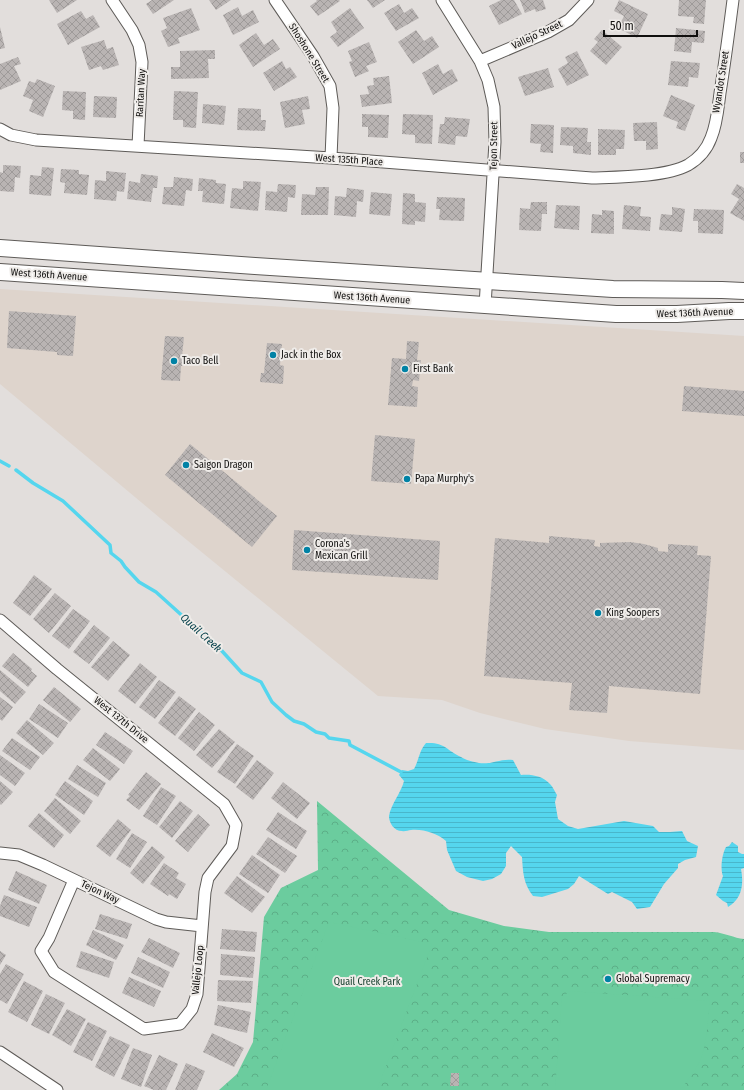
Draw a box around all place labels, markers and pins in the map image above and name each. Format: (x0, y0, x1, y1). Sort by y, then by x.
place label: Jack in the Box (281, 349, 342, 361)
marker: Jack in the Box (268, 350, 278, 360)
place label: Taco Bell (182, 355, 219, 367)
marker: Taco Bell (169, 356, 179, 366)
place label: First Bank (413, 363, 453, 375)
marker: First Bank (400, 364, 410, 374)
place label: Saigon Dragon (194, 459, 253, 471)
marker: Saigon Dragon (181, 460, 191, 470)
place label: Papa Murphy's (415, 473, 474, 485)
marker: Papa Murphy's (402, 474, 412, 484)
place label: Corona's Mexican Grill (315, 538, 368, 562)
marker: Corona's Mexican Grill (302, 545, 312, 555)
place label: King Soopers (606, 607, 660, 619)
marker: King Soopers (593, 608, 603, 618)
place label: Global Supremacy (616, 973, 690, 985)
marker: Global Supremacy (603, 974, 613, 984)

